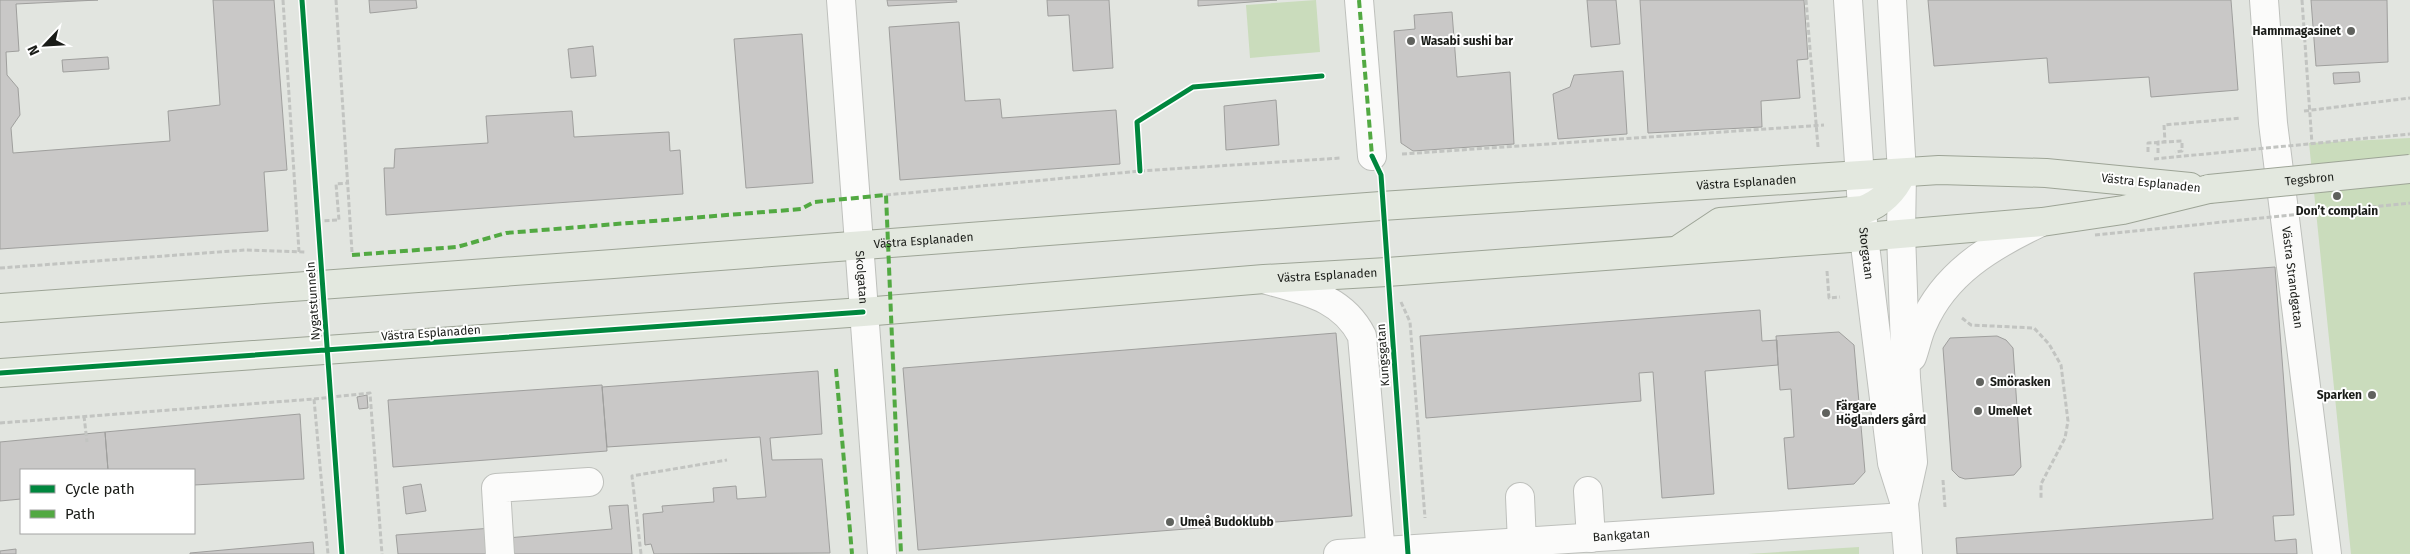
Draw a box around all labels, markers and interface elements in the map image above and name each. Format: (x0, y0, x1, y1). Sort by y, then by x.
north arrow (20, 20, 70, 70)
place label: Hamnmagasinet (2253, 24, 2341, 38)
marker: Hamnmagasinet (2345, 25, 2357, 37)
place label: Wasabi sushi bar (1421, 34, 1513, 48)
marker: Wasabi sushi bar (1405, 35, 1417, 47)
text: N (24, 42, 43, 58)
street label: Tegsbron (2284, 170, 2335, 188)
street label: Västra Esplanaden (2101, 171, 2201, 195)
street label: Västra Esplanaden (1696, 172, 1797, 193)
marker: Don’t complain (2331, 190, 2343, 202)
place label: Don’t complain (2296, 204, 2378, 218)
street label: Västra Strandgatan (2279, 226, 2306, 329)
street label: Storgatan (1856, 227, 1876, 280)
street label: Västra Esplanaden (873, 230, 974, 251)
street label: Skolgatan (853, 250, 870, 304)
street label: Nygatstunneln (303, 261, 323, 341)
street label: Västra Esplanaden (1277, 266, 1378, 285)
street label: Västra Esplanaden (381, 323, 481, 343)
street label: Kungsgatan (1374, 323, 1392, 387)
place label: Smörasken (1990, 375, 2051, 389)
marker: Smörasken (1974, 376, 1986, 388)
place label: Sparken (2317, 388, 2362, 402)
marker: Sparken (2366, 389, 2378, 401)
place label: Färgare Höglanders gård (1836, 399, 1926, 427)
place label: UmeNet (1988, 404, 2032, 418)
marker: UmeNet (1972, 405, 1984, 417)
marker: Färgare Höglanders gård (1820, 407, 1832, 419)
legend (20, 469, 195, 534)
text: Cycle path (65, 480, 135, 498)
text: Path (65, 505, 95, 523)
place label: Umeå Budoklubb (1180, 515, 1274, 529)
marker: Umeå Budoklubb (1164, 516, 1176, 528)
street label: Bankgatan (1592, 527, 1650, 544)

